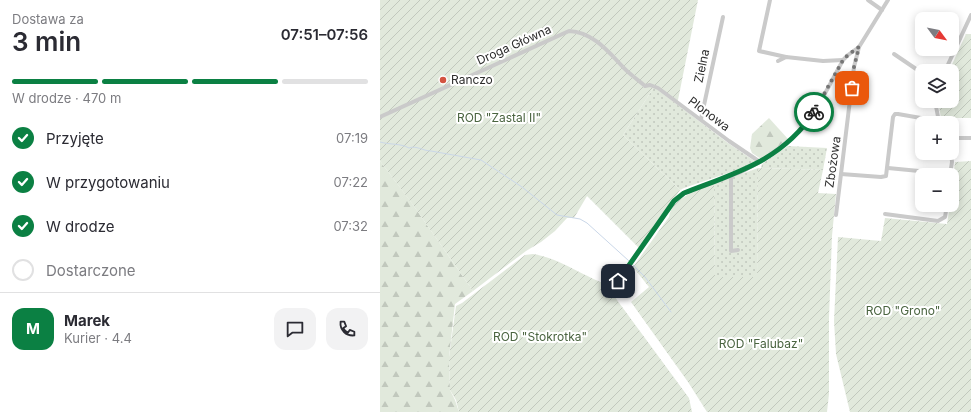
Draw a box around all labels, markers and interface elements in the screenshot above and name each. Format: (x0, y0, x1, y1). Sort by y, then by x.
text: Dostawa za (12, 11, 84, 27)
north arrow (915, 12, 959, 56)
map controls (915, 12, 959, 212)
street label: Droga Główna (474, 21, 553, 68)
text: 07:51–07:56 (281, 25, 368, 44)
text: 3 min (12, 26, 81, 57)
street label: Zielna (691, 48, 712, 84)
button: layers (915, 64, 959, 108)
pin (835, 71, 869, 105)
place label: Ranczo (451, 72, 493, 87)
marker: Ranczo (438, 75, 448, 85)
icon: bag (841, 77, 863, 99)
text: W drodze · 470 m (12, 90, 121, 106)
courier (794, 92, 834, 132)
street label: Plonowa (685, 93, 733, 134)
icon: bike (803, 101, 825, 123)
park label: ROD "Zastal II" (457, 110, 541, 125)
button: + (915, 116, 959, 160)
icon: check (12, 127, 34, 149)
text: Przyjęte (46, 129, 104, 148)
text: 07:19 (336, 130, 368, 146)
street label: Zbożowa (821, 135, 844, 189)
button: − (915, 168, 959, 212)
icon: check (12, 171, 34, 193)
text: W przygotowaniu (46, 173, 170, 192)
text: 07:22 (334, 174, 368, 190)
icon: check (12, 215, 34, 237)
text: W drodze (46, 217, 115, 236)
text: 07:32 (333, 218, 368, 234)
text: Dostarczone (46, 261, 136, 280)
pin (601, 264, 635, 298)
icon: home (607, 270, 629, 292)
park label: ROD "Grono" (866, 303, 940, 318)
button: chat (274, 308, 316, 350)
button: phone (326, 308, 368, 350)
text: Marek (64, 311, 110, 330)
text: M (26, 319, 40, 338)
park label: ROD "Stokrotka" (493, 329, 587, 344)
text: Kurier · 4.4 (64, 330, 132, 346)
park label: ROD "Falubaz" (719, 336, 803, 351)

